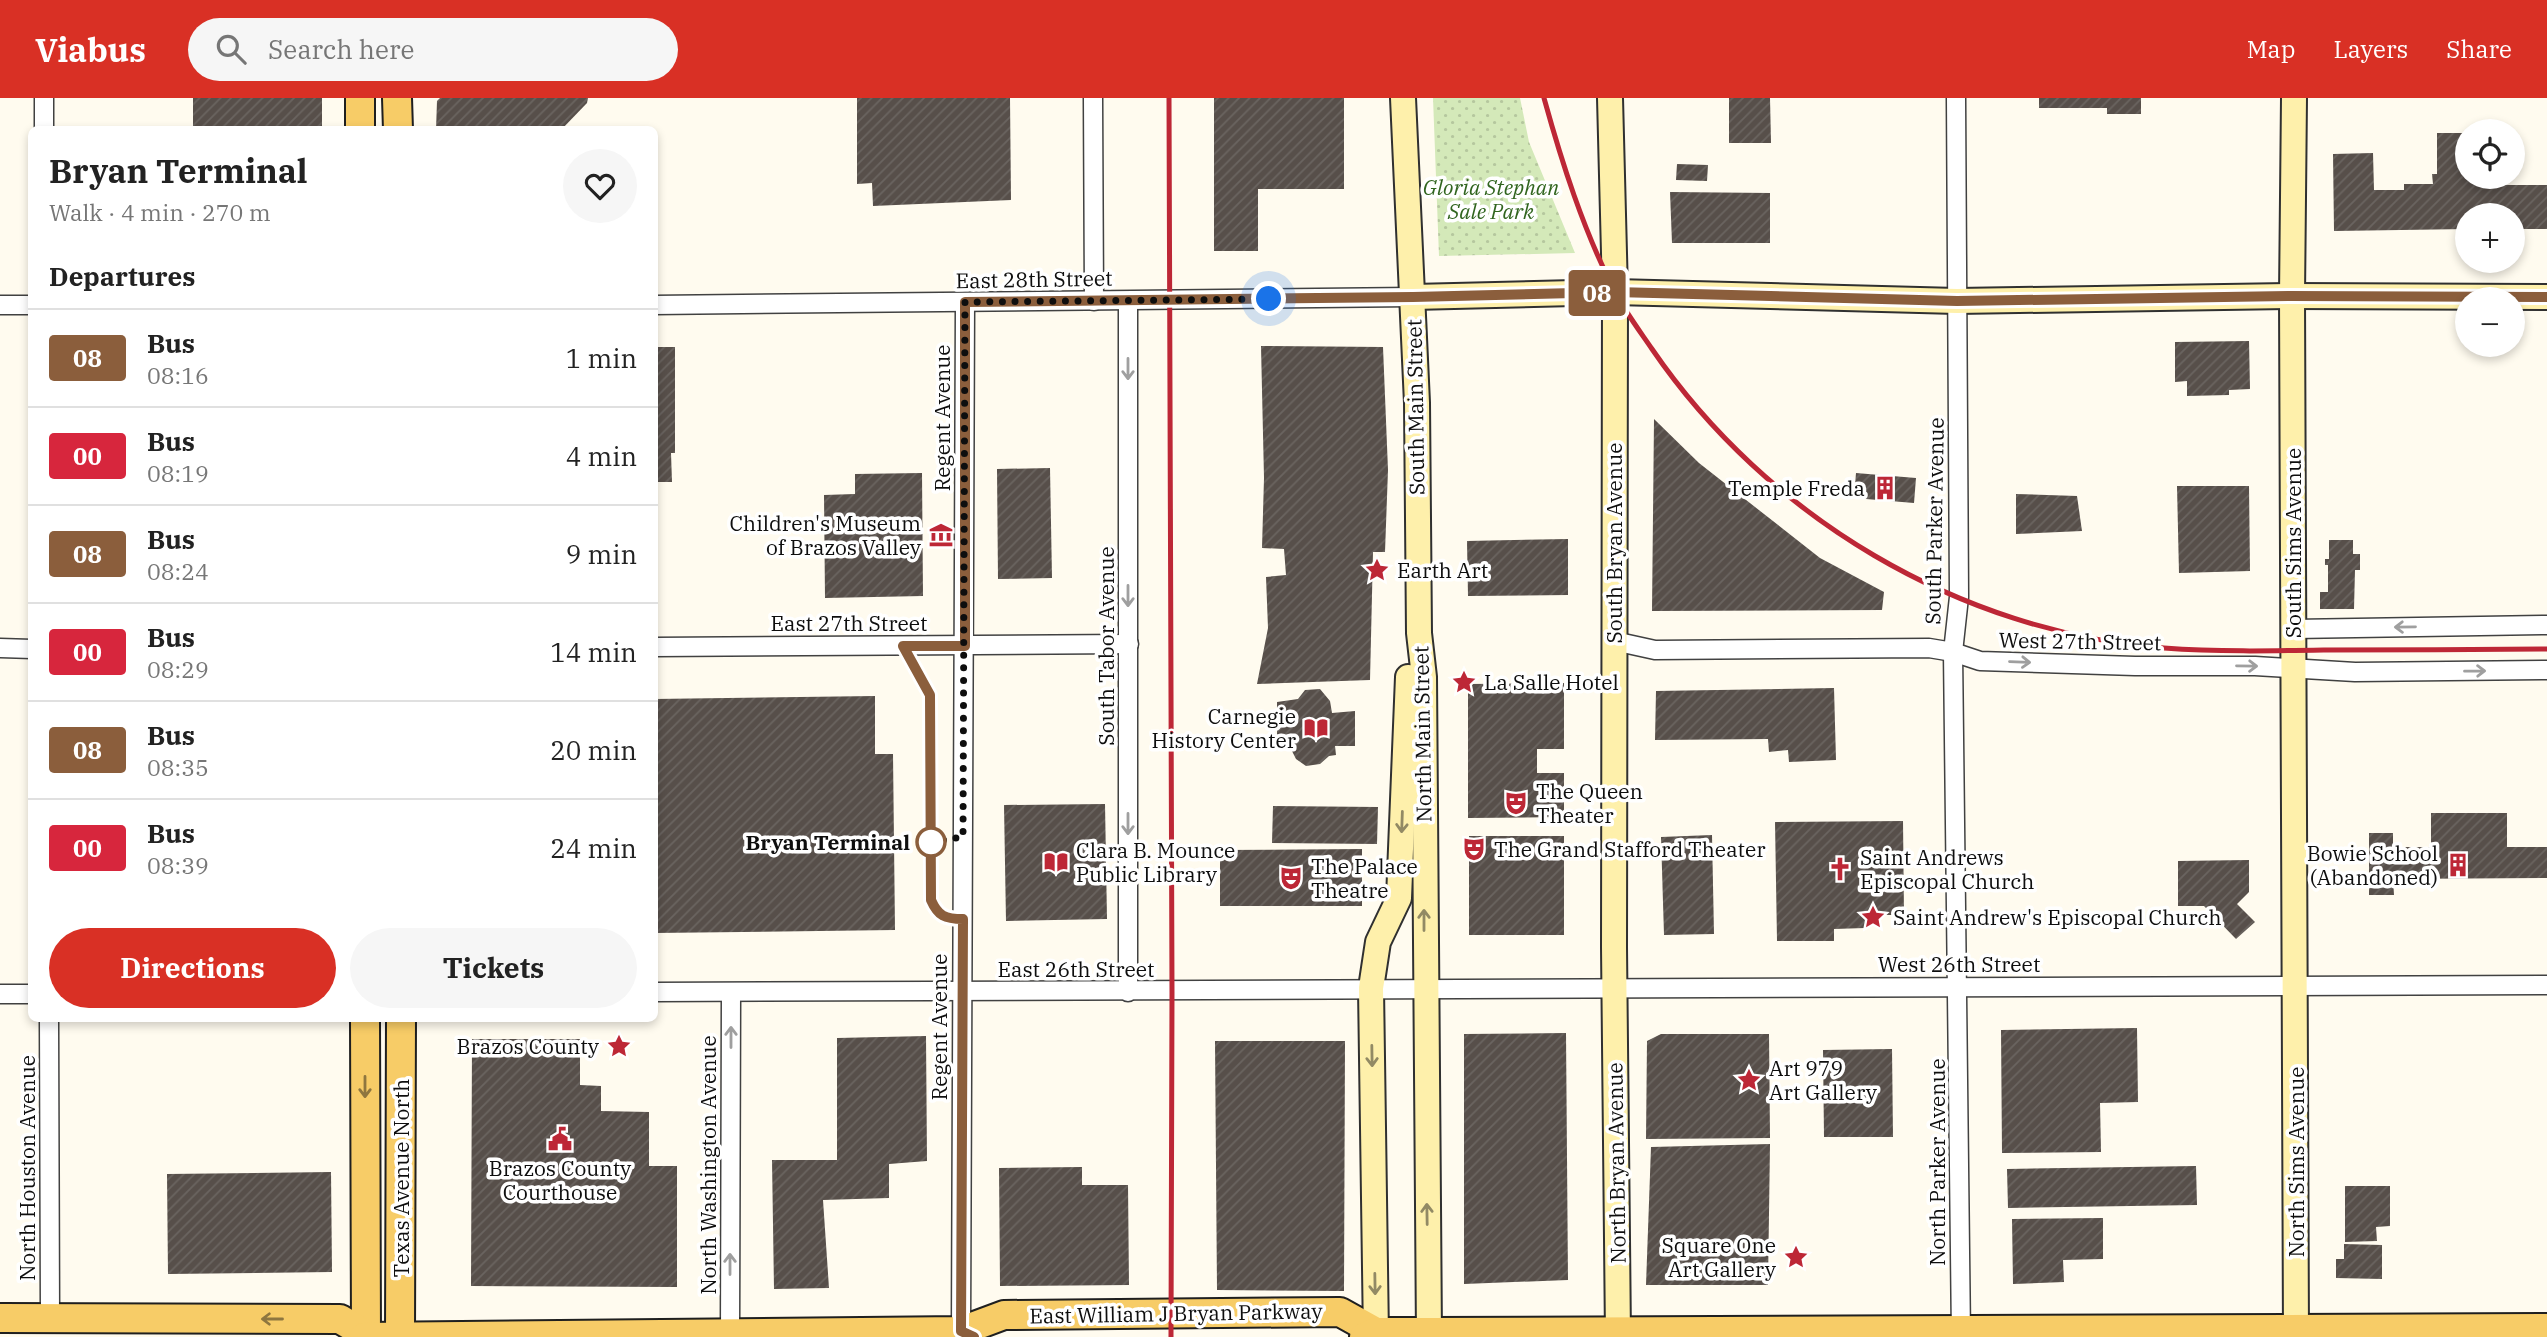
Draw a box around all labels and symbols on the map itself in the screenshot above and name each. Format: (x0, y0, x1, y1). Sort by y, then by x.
park label: Gloria Stephan Sale Park (1423, 173, 1559, 225)
street label: East 28th Street (955, 264, 1113, 294)
line badge: 08 (1566, 270, 1628, 316)
your location (1251, 281, 1286, 316)
street label: South Main Street (1399, 319, 1431, 495)
street label: Regent Avenue (928, 344, 956, 492)
one-way arrow (1121, 357, 1135, 380)
street label: South Parker Avenue (1918, 417, 1950, 625)
street label: South Bryan Avenue (1600, 442, 1628, 644)
street label: South Sims Avenue (2279, 448, 2307, 638)
place label: Temple Freda (1728, 474, 1865, 502)
building icon: Temple Freda (1871, 474, 1899, 502)
place label: Children's Museum of Brazos Valley (729, 509, 922, 561)
museum icon: Children's Museum of Brazos Valley (927, 521, 955, 549)
street label: South Tabor Avenue (1092, 546, 1120, 746)
place icon: Earth Art (1363, 556, 1391, 584)
place label: Earth Art (1397, 556, 1488, 584)
one-way arrow (1121, 585, 1135, 608)
street label: East 27th Street (771, 609, 927, 637)
one-way arrow (2394, 621, 2417, 634)
street label: West 27th Street (1998, 626, 2162, 656)
street label: North Main Street (1406, 645, 1438, 823)
one-way arrow (2008, 656, 2031, 669)
one-way arrow (2236, 659, 2259, 673)
one-way arrow (2463, 664, 2486, 678)
place icon: La Salle Hotel (1450, 668, 1478, 696)
place label: La Salle Hotel (1484, 668, 1619, 696)
place label: Carnegie History Center (1151, 702, 1297, 754)
library icon: Carnegie History Center (1302, 714, 1330, 742)
place label: The Queen Theater (1536, 777, 1643, 829)
theatre icon: The Queen Theater (1502, 789, 1530, 817)
one-way arrow (1396, 810, 1409, 833)
one-way arrow (1121, 812, 1135, 835)
marker: Bryan Terminal (916, 827, 946, 857)
place label: Bryan Terminal (745, 828, 910, 856)
theatre icon: The Grand Stafford Theater (1460, 835, 1488, 863)
place label: The Grand Stafford Theater (1494, 835, 1766, 863)
place label: Clara B. Mounce Public Library (1076, 836, 1235, 888)
place label: Bowie School (Abandoned) (2307, 839, 2438, 891)
place label: Saint Andrews Episcopal Church (1860, 843, 2034, 895)
library icon: Clara B. Mounce Public Library (1042, 848, 1070, 876)
building icon: Bowie School (Abandoned) (2444, 851, 2472, 879)
place label: The Palace Theatre (1311, 852, 1418, 904)
church icon: Saint Andrews Episcopal Church (1826, 855, 1854, 883)
theatre icon: The Palace Theatre (1277, 864, 1305, 892)
place icon: Saint Andrew's Episcopal Church (1859, 903, 1887, 931)
place label: Saint Andrew's Episcopal Church (1893, 903, 2222, 931)
one-way arrow (1417, 909, 1431, 932)
street label: West 26th Street (1878, 950, 2040, 978)
street label: Regent Avenue (925, 953, 953, 1101)
street label: East 26th Street (998, 955, 1154, 983)
one-way arrow (724, 1026, 738, 1049)
place label: Brazos County (456, 1032, 600, 1060)
place icon: Brazos County (605, 1032, 633, 1060)
street label: North Washington Avenue (694, 1035, 722, 1295)
one-way arrow (1365, 1044, 1379, 1067)
place label: Art 979 Art Gallery (1769, 1054, 1878, 1106)
street label: North Houston Avenue (13, 1055, 41, 1281)
street label: North Parker Avenue (1923, 1058, 1951, 1266)
street label: North Bryan Avenue (1600, 1062, 1632, 1264)
place icon: Art 979 Art Gallery (1735, 1066, 1763, 1094)
street label: North Sims Avenue (2282, 1067, 2310, 1257)
one-way arrow (358, 1075, 372, 1098)
street label: Texas Avenue North (387, 1079, 415, 1277)
public building icon: Brazos County Courthouse (546, 1125, 574, 1153)
place label: Brazos County Courthouse (489, 1154, 632, 1206)
one-way arrow (1421, 1203, 1434, 1226)
place label: Square One Art Gallery (1661, 1231, 1777, 1283)
place icon: Square One Art Gallery (1782, 1243, 1810, 1271)
one-way arrow (723, 1253, 737, 1276)
one-way arrow (1368, 1272, 1382, 1295)
street label: East William J Bryan Parkway (1029, 1296, 1324, 1330)
one-way arrow (261, 1312, 284, 1326)

